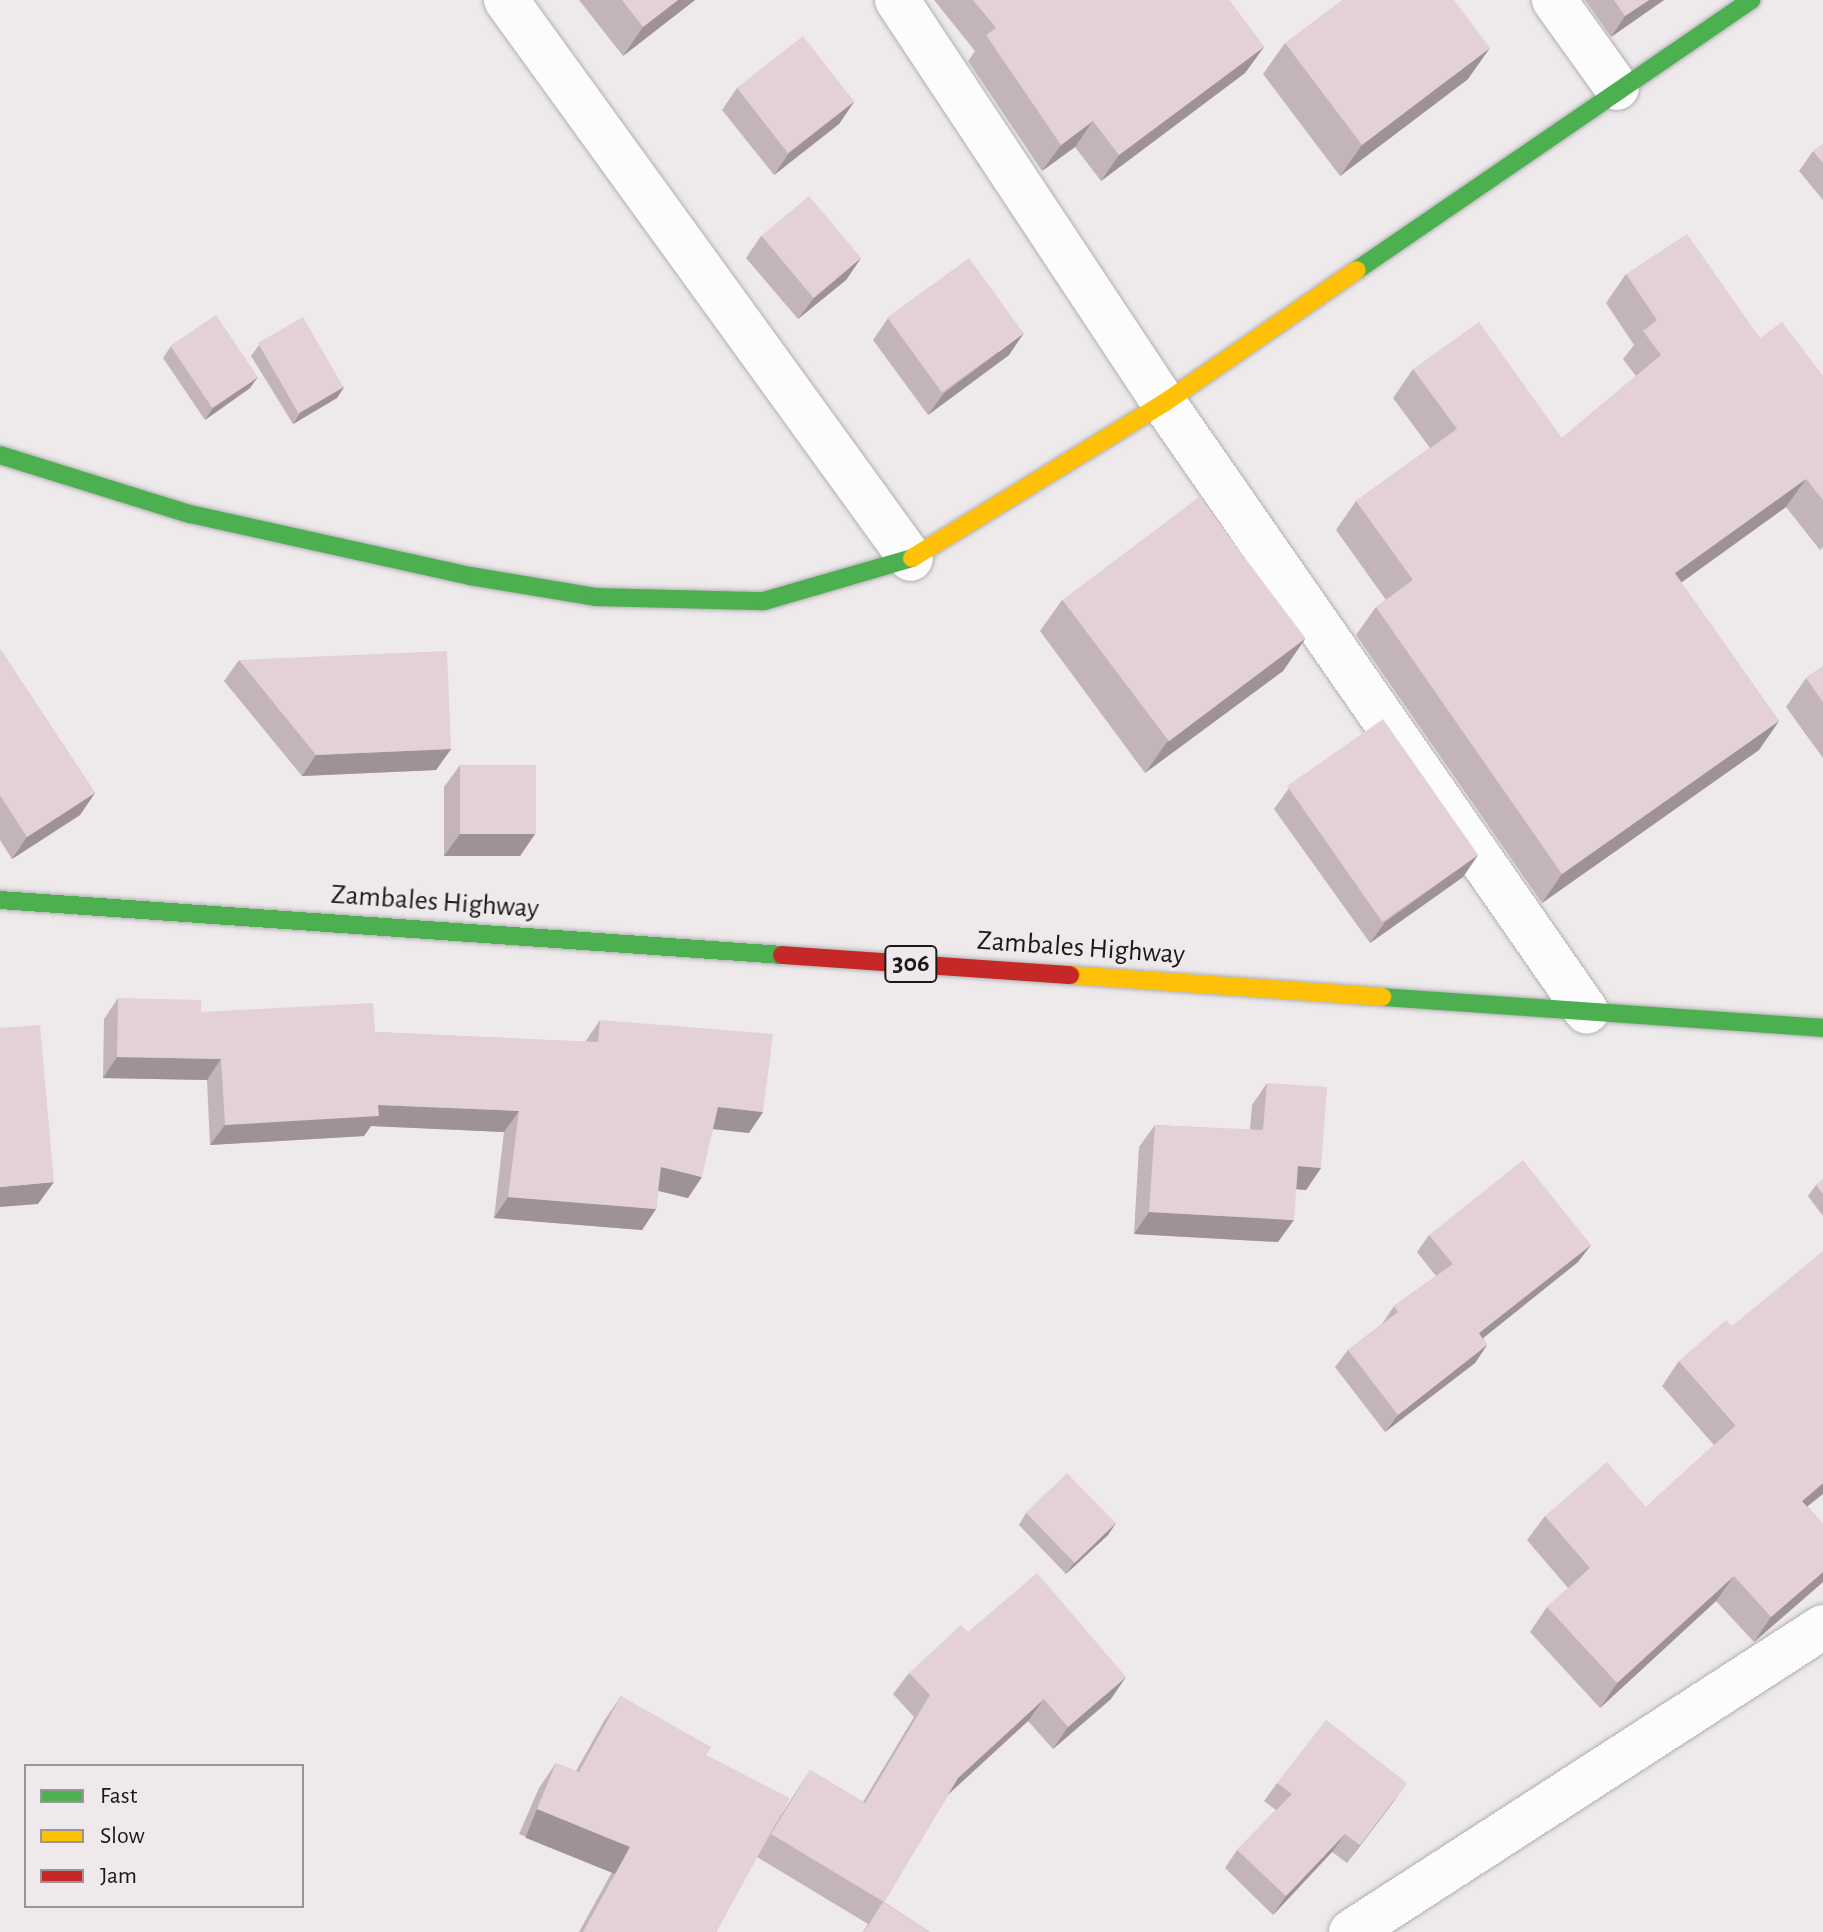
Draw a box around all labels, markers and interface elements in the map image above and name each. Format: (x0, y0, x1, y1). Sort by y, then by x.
street label: Zambales Highway (330, 878, 540, 926)
street label: Zambales Highway (976, 924, 1186, 972)
road number: 306 (883, 942, 939, 986)
legend (24, 1764, 304, 1908)
text: Fast (100, 1784, 137, 1808)
text: Slow (100, 1824, 145, 1848)
text: Jam (100, 1864, 137, 1888)

